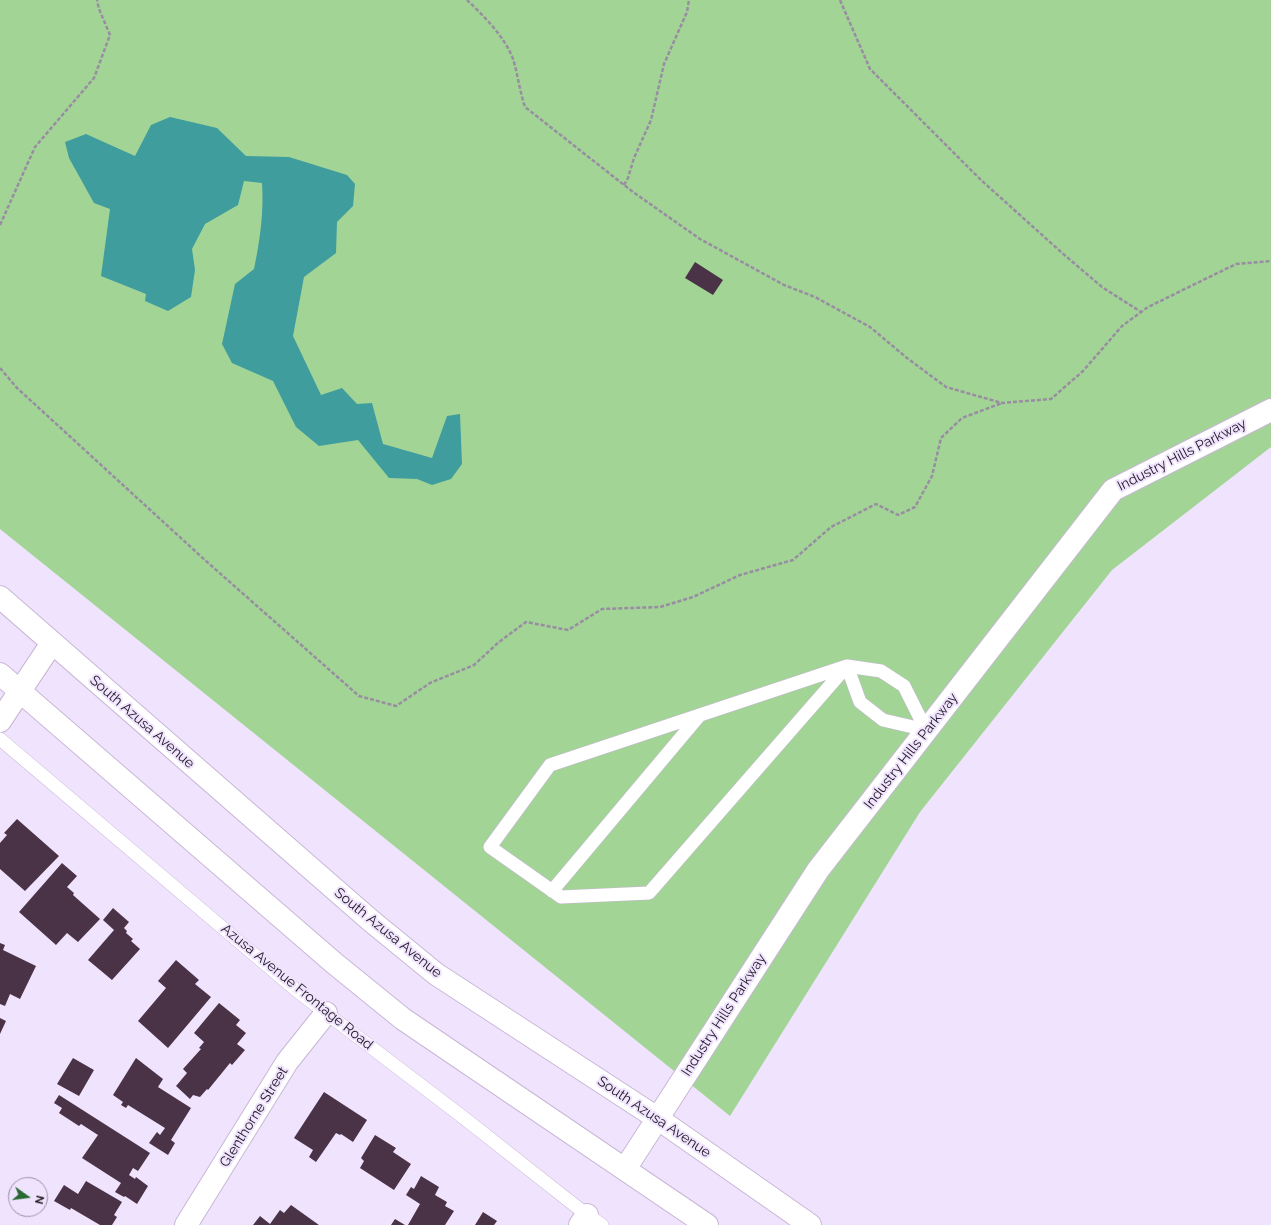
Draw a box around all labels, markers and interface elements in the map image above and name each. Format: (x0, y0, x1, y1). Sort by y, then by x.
street label: Industry Hills Parkway (1115, 415, 1249, 495)
street label: South Azusa Avenue (86, 672, 198, 772)
street label: Industry Hills Parkway (861, 690, 961, 812)
street label: South Azusa Avenue (331, 885, 445, 981)
street label: Azusa Avenue Frontage Road (218, 921, 376, 1053)
street label: Industry Hills Parkway (678, 951, 770, 1079)
street label: Glenthorne Street (216, 1064, 292, 1170)
street label: South Azusa Avenue (594, 1073, 714, 1161)
north arrow (8, 1177, 48, 1217)
text: N (32, 1194, 46, 1205)

